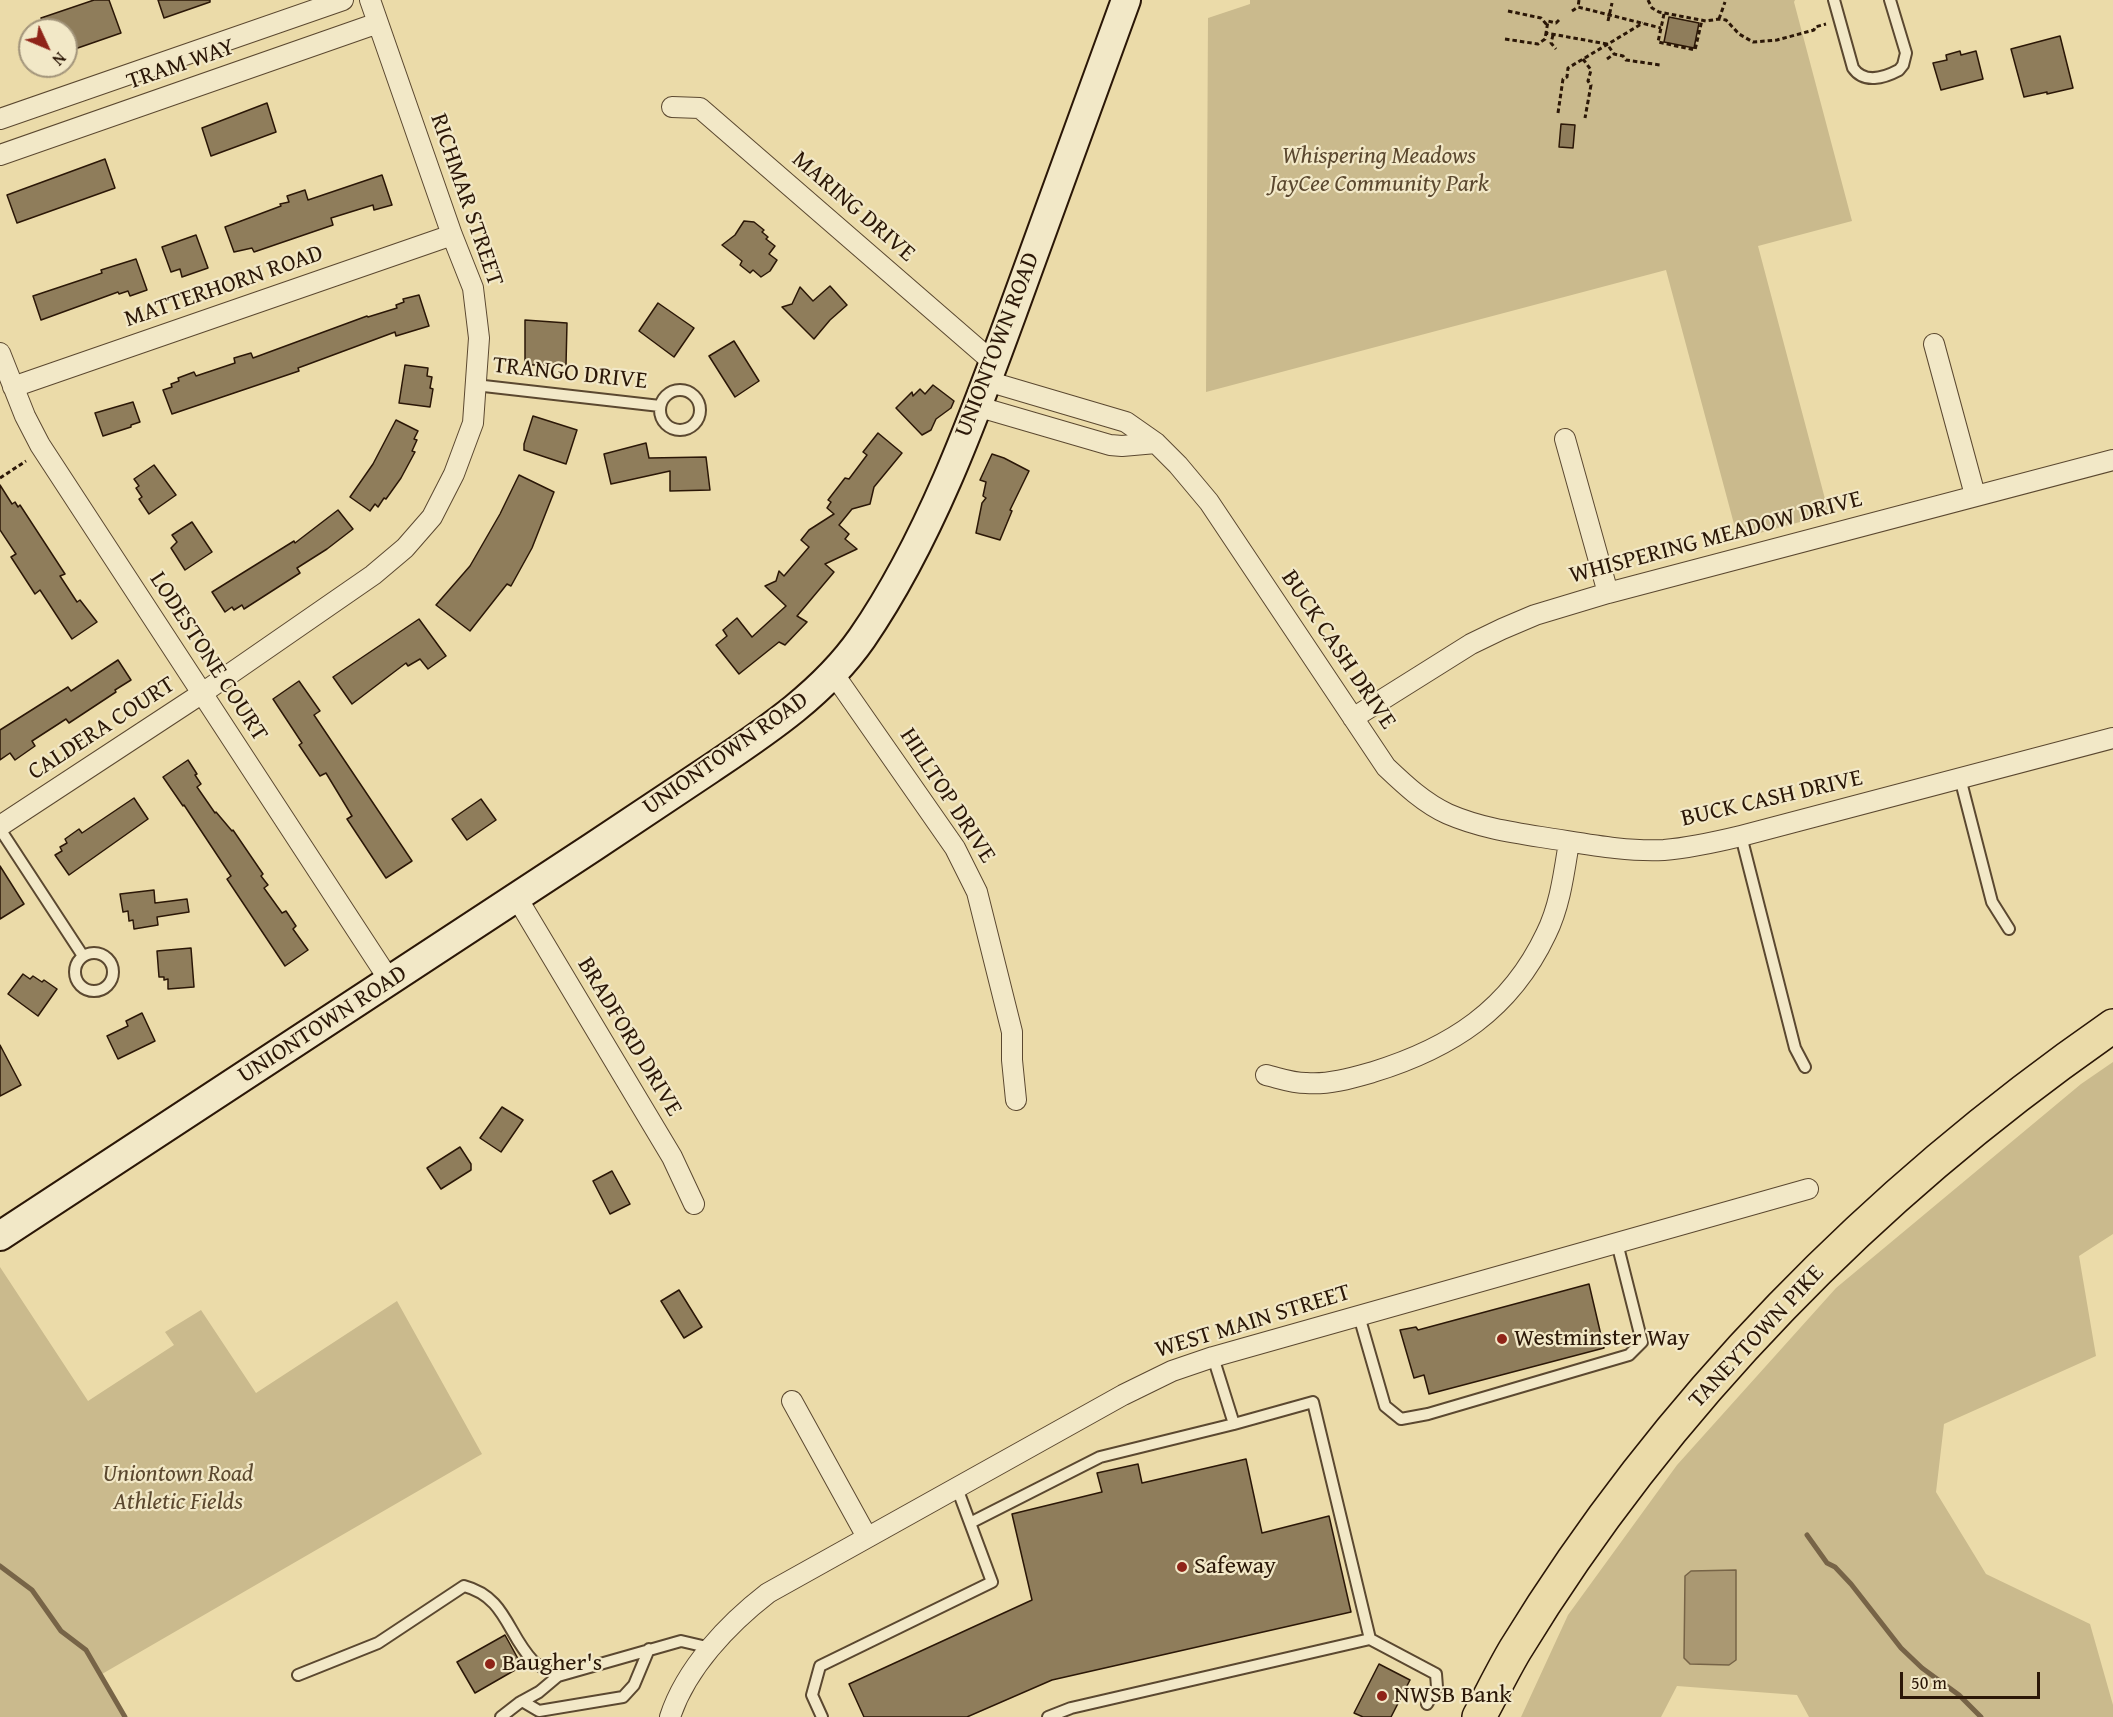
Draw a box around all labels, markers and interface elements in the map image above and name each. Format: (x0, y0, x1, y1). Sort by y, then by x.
north arrow (18, 18, 78, 78)
street label: TRAM WAY (123, 33, 239, 97)
text: N (47, 47, 72, 71)
street label: RICHMAR STREET (423, 110, 509, 290)
park label: Whispering Meadows JayCee Community Park (1269, 143, 1489, 199)
street label: MARING DRIVE (785, 146, 921, 268)
street label: MATTERHORN ROAD (121, 240, 327, 334)
street label: UNIONTOWN ROAD (950, 249, 1046, 441)
street label: TRANGO DRIVE (491, 352, 649, 396)
street label: WHISPERING MEADOW DRIVE (1567, 485, 1865, 591)
street label: BUCK CASH DRIVE (1274, 565, 1402, 735)
street label: LODESTONE COURT (143, 567, 273, 747)
street label: CALDERA COURT (23, 671, 181, 787)
street label: UNIONTOWN ROAD (638, 686, 814, 822)
street label: HILLTOP DRIVE (893, 723, 1001, 869)
street label: BUCK CASH DRIVE (1678, 764, 1866, 834)
street label: BRADFORD DRIVE (570, 952, 688, 1122)
street label: UNIONTOWN ROAD (233, 960, 413, 1090)
street label: TANEYTOWN PIKE (1683, 1260, 1831, 1414)
street label: WEST MAIN STREET (1152, 1279, 1354, 1365)
place label: Westminster Way (1514, 1325, 1690, 1353)
marker: Westminster Way (1495, 1332, 1509, 1346)
park label: Uniontown Road Athletic Fields (102, 1461, 254, 1517)
place label: Safeway (1194, 1553, 1276, 1581)
marker: Safeway (1175, 1560, 1189, 1574)
place label: Baugher's (502, 1650, 602, 1678)
marker: Baugher's (483, 1657, 497, 1671)
scale bar (1903, 1660, 2042, 1698)
text: 50 m (1911, 1669, 1947, 1696)
place label: NWSB Bank (1394, 1682, 1511, 1710)
marker: NWSB Bank (1375, 1689, 1389, 1703)

